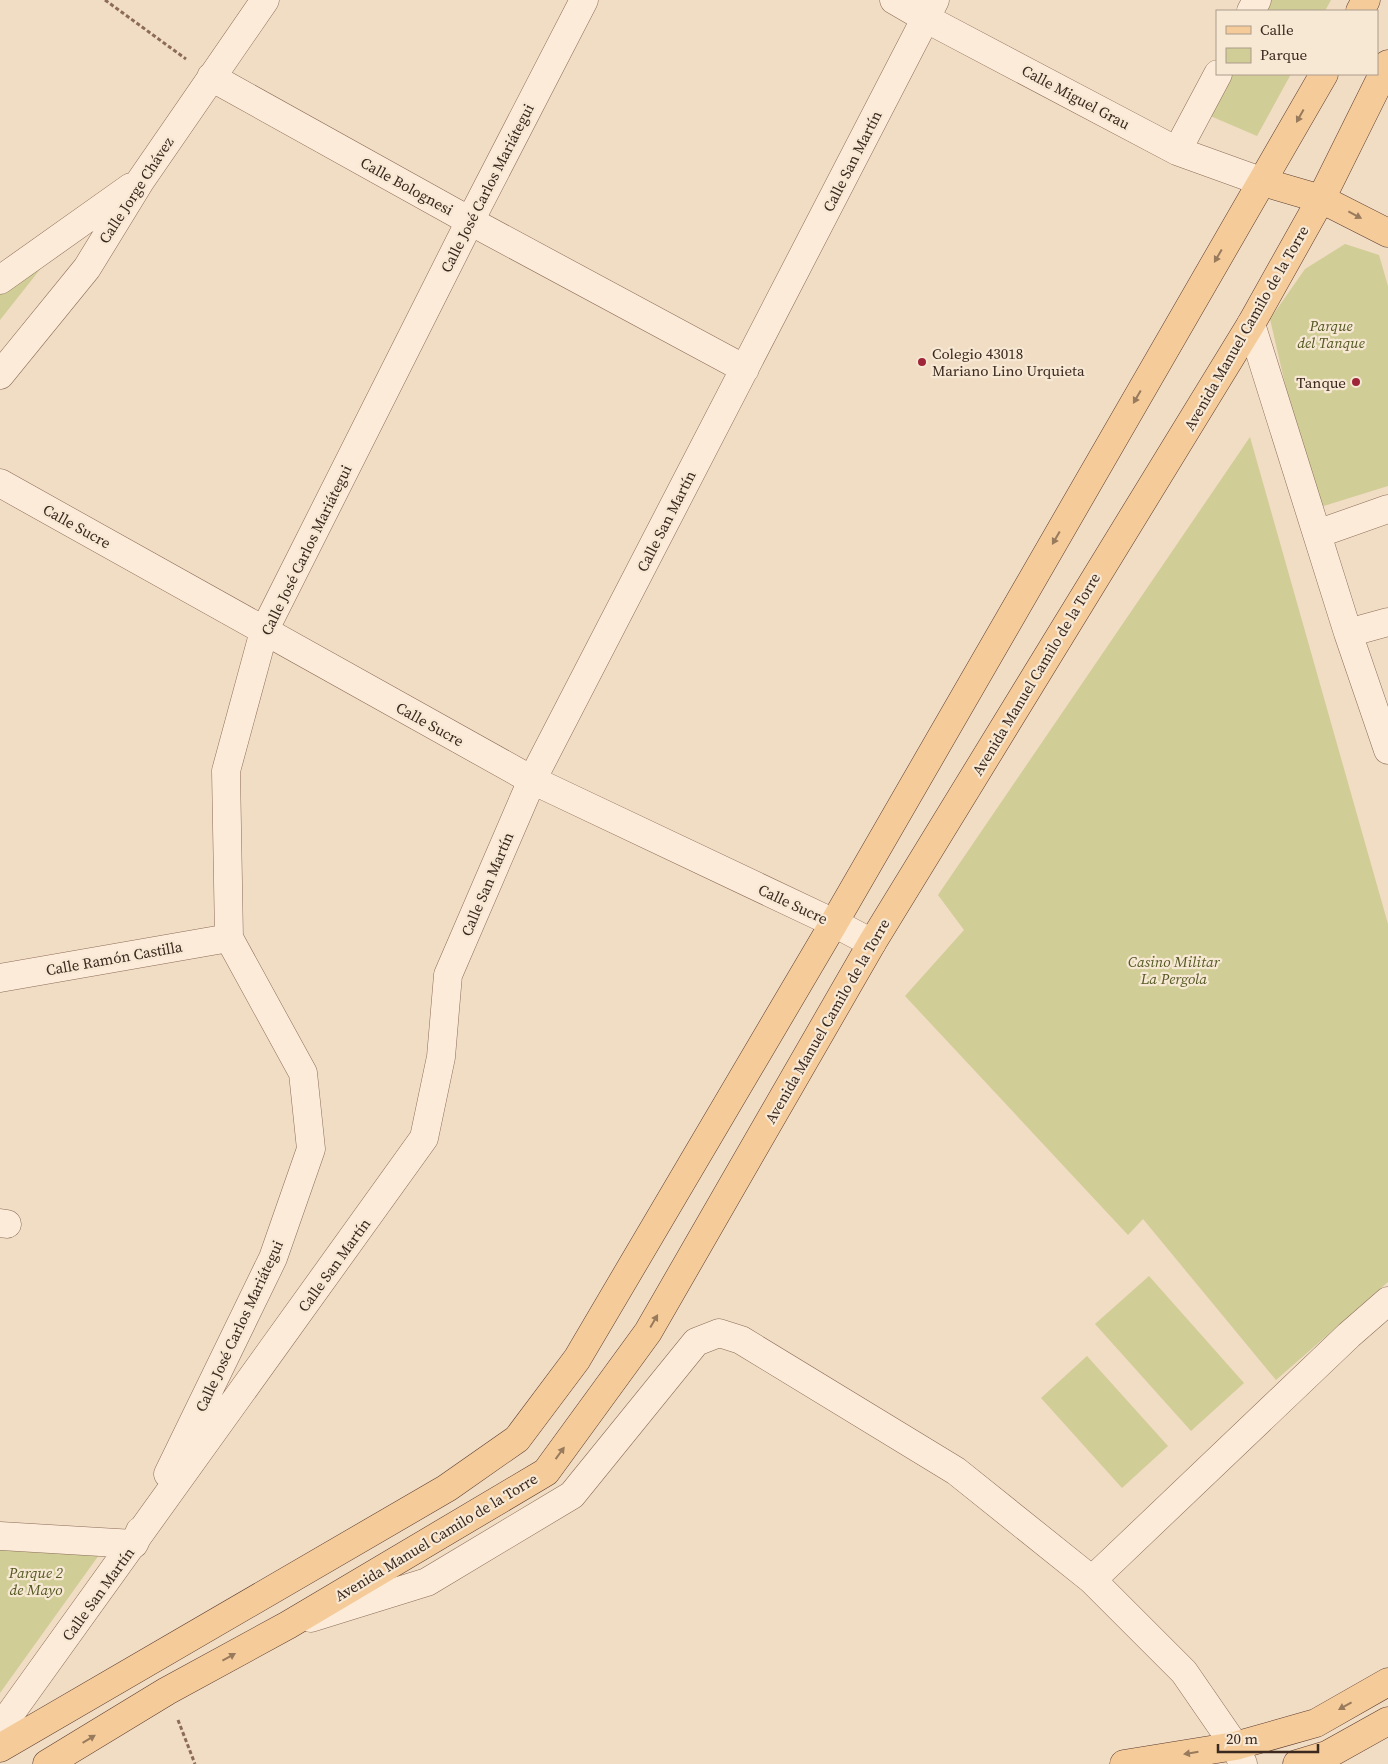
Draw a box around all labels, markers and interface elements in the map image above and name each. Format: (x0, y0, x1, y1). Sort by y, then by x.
legend (1216, 10, 1378, 75)
text: Calle (1260, 19, 1294, 40)
text: Parque (1260, 44, 1308, 65)
street label: Calle Miguel Grau (1018, 60, 1134, 135)
street label: Calle José Carlos Mariátegui (435, 100, 539, 276)
street label: Calle San Martín (817, 107, 887, 215)
one-way arrow (1296, 110, 1305, 123)
street label: Calle Jorge Chávez (94, 132, 178, 247)
street label: Calle Bolognesi (357, 152, 457, 220)
one-way arrow (1348, 211, 1362, 219)
street label: Avenida Manuel Camilo de la Torre (1179, 221, 1314, 434)
one-way arrow (1214, 249, 1222, 264)
park label: Parque del Tanque (1297, 315, 1365, 353)
place label: Colegio 43018 Mariano Lino Urquieta (932, 343, 1085, 381)
marker: Colegio 43018 Mariano Lino Urquieta (916, 356, 928, 368)
place label: Tanque (1296, 372, 1346, 393)
marker: Tanque (1350, 376, 1362, 388)
one-way arrow (1132, 390, 1141, 404)
street label: Calle José Carlos Mariátegui (256, 461, 356, 639)
street label: Calle San Martín (631, 467, 701, 575)
street label: Calle Sucre (39, 499, 115, 553)
one-way arrow (1051, 531, 1060, 544)
street label: Avenida Manuel Camilo de la Torre (967, 568, 1105, 779)
street label: Calle Sucre (392, 697, 468, 751)
street label: Calle San Martín (456, 829, 518, 939)
street label: Calle Sucre (755, 879, 831, 929)
street label: Avenida Manuel Camilo de la Torre (760, 914, 895, 1127)
street label: Calle Ramón Castilla (44, 936, 184, 980)
park label: Casino Militar La Pergola (1128, 951, 1221, 989)
street label: Calle San Martín (293, 1214, 375, 1316)
street label: Calle José Carlos Mariátegui (190, 1237, 288, 1415)
one-way arrow (650, 1315, 659, 1328)
one-way arrow (554, 1447, 565, 1460)
street label: Avenida Manuel Camilo de la Torre (331, 1468, 542, 1606)
street label: Calle San Martín (57, 1543, 139, 1645)
park label: Parque 2 de Mayo (8, 1562, 64, 1600)
one-way arrow (222, 1653, 236, 1661)
one-way arrow (1338, 1702, 1353, 1710)
scale bar (1218, 1722, 1318, 1754)
text: 20 m (1226, 1728, 1258, 1749)
one-way arrow (82, 1734, 95, 1743)
one-way arrow (1183, 1749, 1199, 1757)

